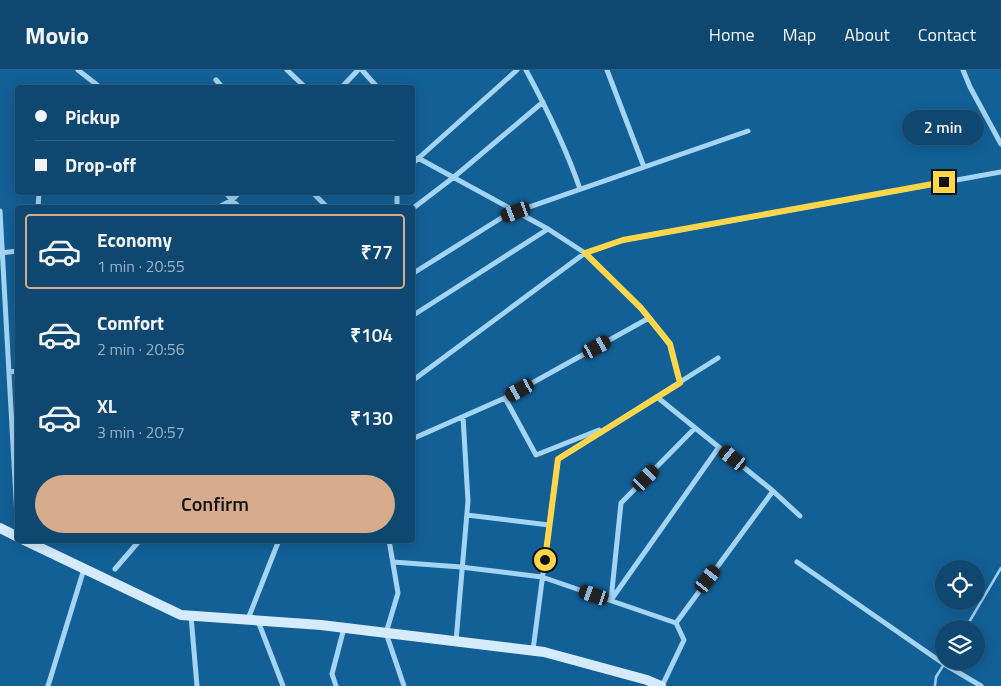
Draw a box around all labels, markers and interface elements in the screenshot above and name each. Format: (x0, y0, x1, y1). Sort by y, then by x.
text: Movio (25, 17, 89, 53)
text: Home (709, 21, 755, 48)
text: Map (783, 21, 816, 48)
text: About (844, 21, 890, 48)
text: Contact (918, 21, 976, 48)
text: Pickup (65, 102, 120, 131)
callout: 2 min (903, 109, 985, 144)
text: 2 min (924, 115, 962, 139)
text: Drop-off (65, 150, 136, 179)
route end (933, 171, 955, 193)
car (499, 200, 532, 224)
text: Economy (97, 225, 172, 254)
icon: car (37, 229, 82, 274)
text: ₹77 (361, 237, 393, 266)
text: 1 min · 20:55 (97, 254, 185, 278)
text: Comfort (97, 308, 164, 337)
icon: car (37, 312, 82, 357)
text: ₹104 (350, 320, 393, 349)
car (580, 333, 613, 361)
text: 2 min · 20:56 (97, 337, 185, 361)
car (503, 376, 536, 404)
text: XL (97, 391, 117, 420)
icon: car (37, 395, 82, 440)
text: ₹130 (350, 403, 393, 432)
text: 3 min · 20:57 (97, 420, 185, 444)
car (716, 443, 749, 473)
car (630, 462, 661, 494)
button: Confirm (35, 475, 395, 533)
route start (534, 549, 556, 571)
map controls (935, 560, 985, 670)
button: locate (935, 560, 985, 610)
car (692, 563, 723, 595)
car (577, 583, 610, 607)
button: layers (935, 620, 985, 670)

